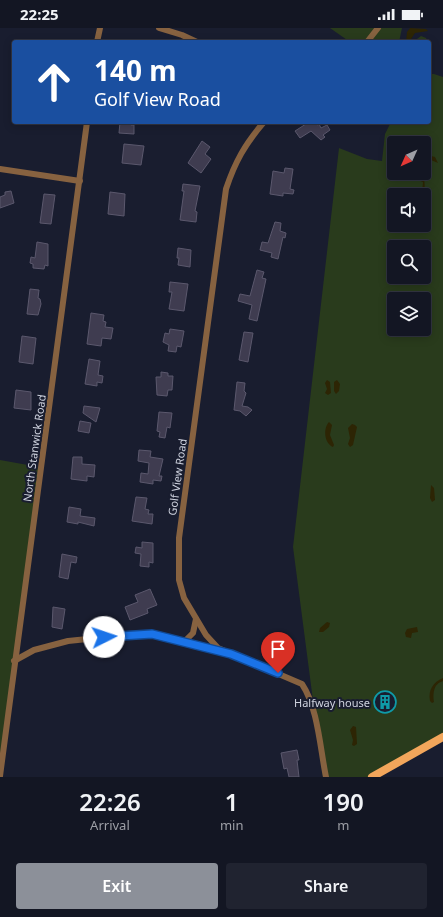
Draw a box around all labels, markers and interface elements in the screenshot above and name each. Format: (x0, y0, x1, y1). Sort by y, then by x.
text: 22:25 (20, 4, 59, 24)
text: 140 m (94, 51, 177, 89)
icon: ahead (28, 56, 80, 108)
text: Golf View Road (94, 87, 221, 111)
north arrow (387, 136, 431, 180)
map controls (387, 136, 431, 336)
button: sound (387, 188, 431, 232)
button: search (387, 240, 431, 284)
button: layers (387, 292, 431, 336)
street label: North Stanwick Road (19, 393, 49, 503)
street label: Golf View Road (164, 438, 190, 516)
position arrow (83, 616, 125, 658)
pin (261, 632, 295, 673)
icon: arrive (267, 638, 289, 660)
building icon: Halfway house (372, 689, 398, 715)
place label: Halfway house (294, 695, 370, 710)
text: 22:26 (79, 785, 141, 818)
text: 1 (225, 785, 239, 818)
text: 190 (323, 785, 364, 818)
text: Arrival (90, 816, 130, 834)
text: min (220, 816, 243, 834)
text: m (337, 816, 349, 834)
button: Exit (16, 863, 218, 909)
button: Share (226, 863, 427, 909)

